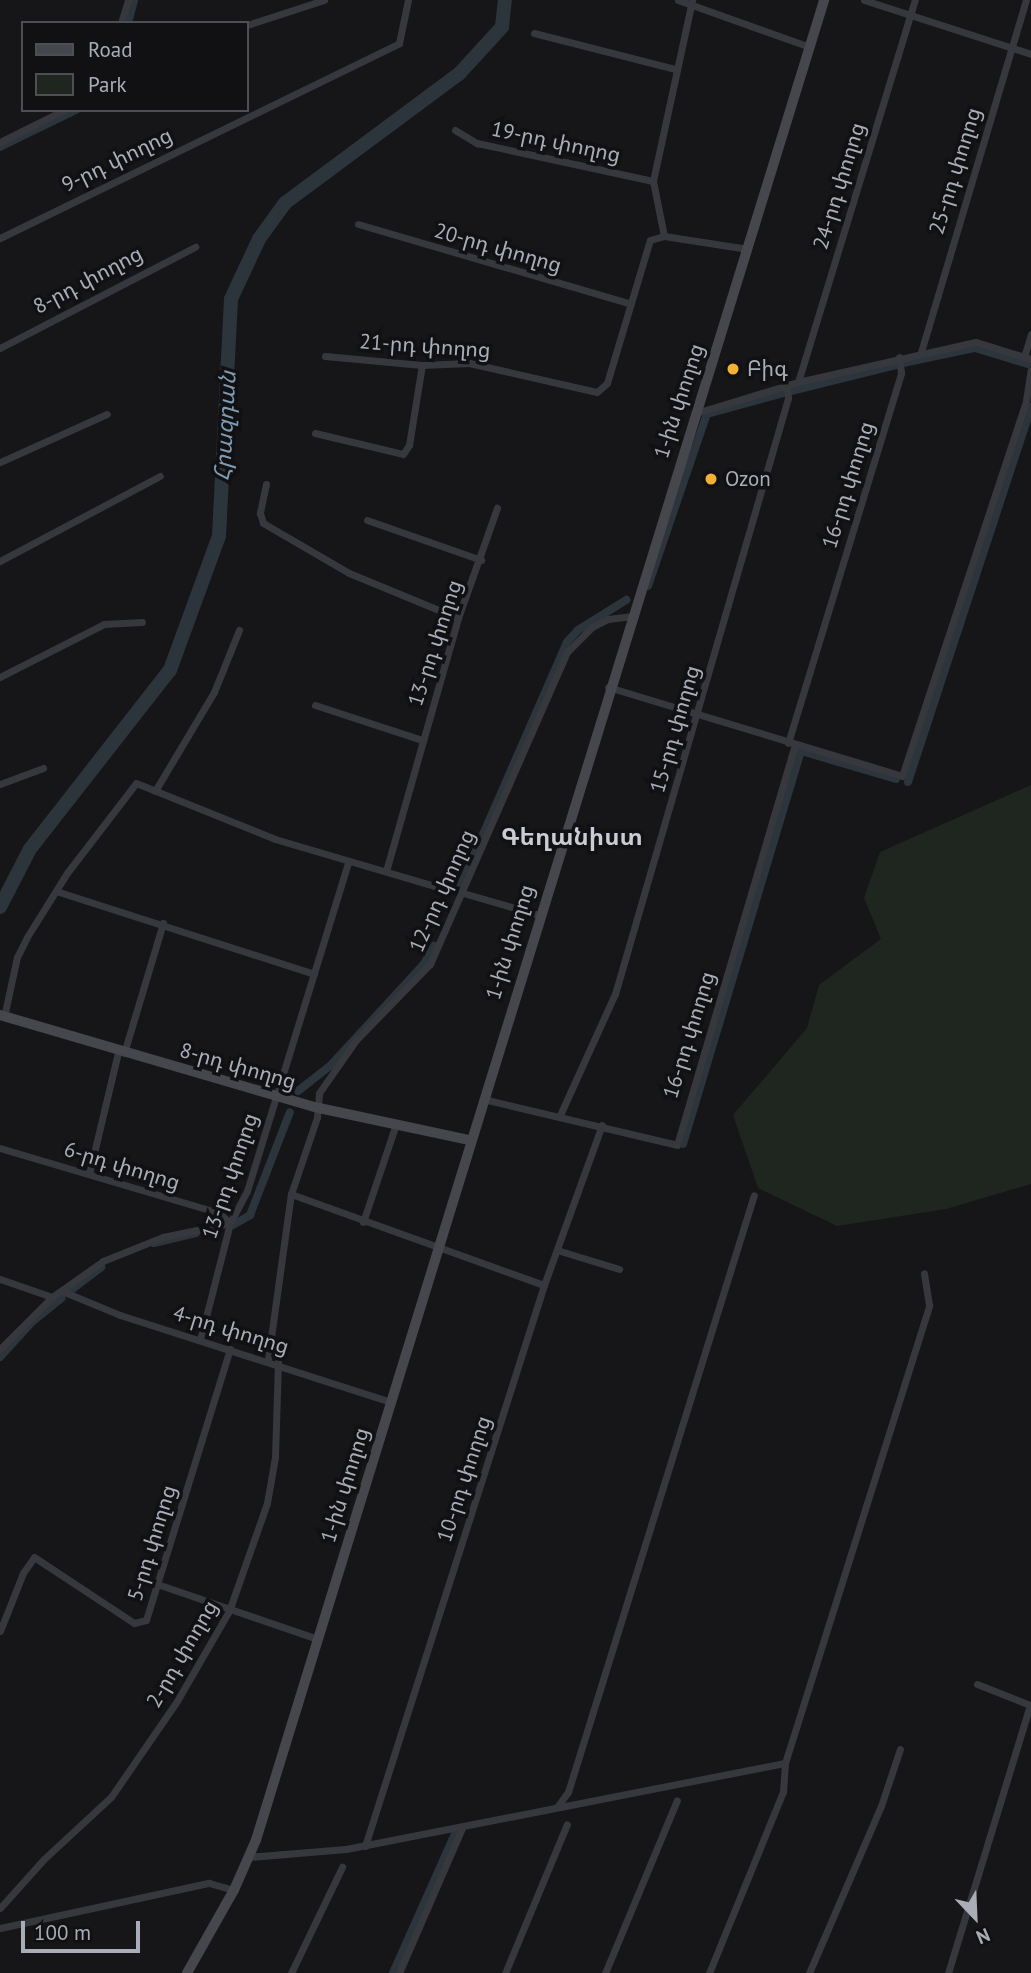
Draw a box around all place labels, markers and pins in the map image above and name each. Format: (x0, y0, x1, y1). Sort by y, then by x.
place label: Բիգ (747, 356, 788, 382)
marker: Բիգ (725, 361, 741, 377)
place label: Ozon (725, 466, 771, 492)
marker: Ozon (703, 471, 719, 487)

